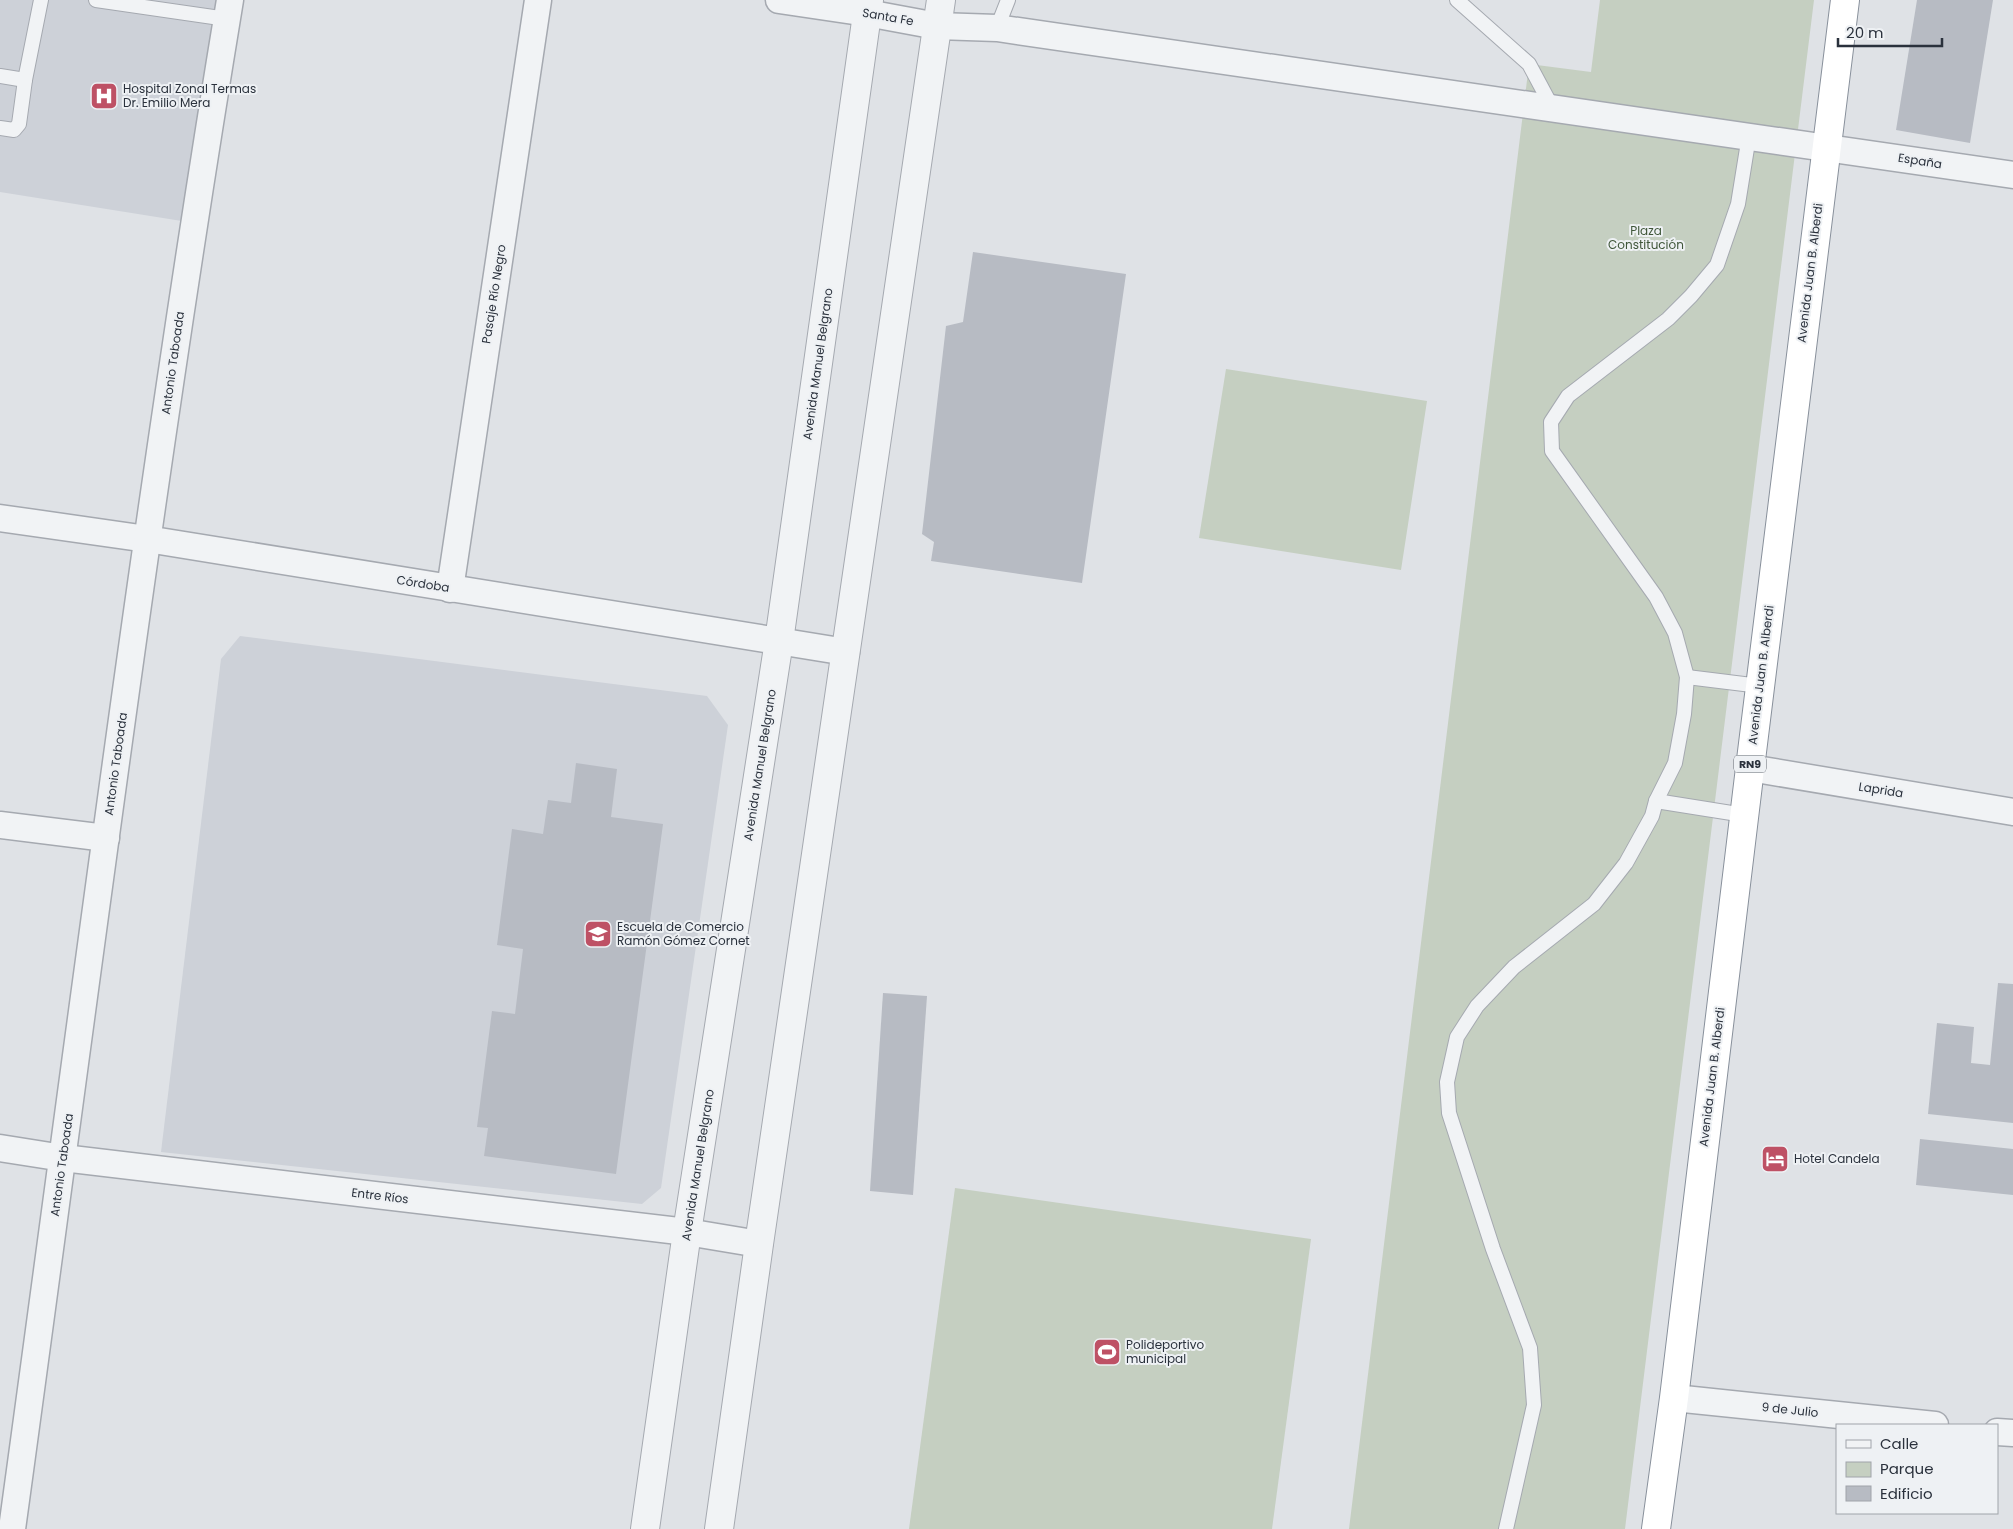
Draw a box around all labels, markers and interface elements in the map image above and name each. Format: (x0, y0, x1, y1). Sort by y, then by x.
street label: Santa Fe (861, 4, 915, 29)
scale bar (1838, 15, 1942, 47)
text: 20 m (1846, 22, 1884, 43)
place label: Hospital Zonal Termas Dr. Emilio Mera (123, 80, 256, 111)
hospital icon: Hospital Zonal Termas Dr. Emilio Mera (89, 81, 119, 111)
street label: España (1897, 149, 1943, 172)
street label: Avenida Juan B. Alberdi (1793, 202, 1827, 344)
park label: Plaza Constitución (1608, 222, 1684, 253)
street label: Pasaje Río Negro (477, 243, 510, 345)
street label: Avenida Manuel Belgrano (798, 286, 837, 441)
street label: Antonio Taboada (157, 310, 188, 416)
street label: Córdoba (395, 571, 451, 596)
street label: Avenida Juan B. Alberdi (1744, 604, 1778, 746)
street label: Avenida Manuel Belgrano (739, 687, 780, 842)
street label: Antonio Taboada (100, 711, 131, 817)
road number: RN9 (1734, 756, 1766, 772)
street label: Laprida (1857, 778, 1905, 801)
place label: Escuela de Comercio Ramón Gómez Cornet (617, 918, 750, 949)
school or university icon: Escuela de Comercio Ramón Gómez Cornet (583, 919, 613, 949)
street label: Avenida Juan B. Alberdi (1695, 1006, 1729, 1148)
street label: Avenida Manuel Belgrano (677, 1087, 718, 1242)
street label: Antonio Taboada (46, 1112, 77, 1218)
hotel icon: Hotel Candela (1760, 1144, 1790, 1174)
place label: Hotel Candela (1794, 1150, 1880, 1167)
street label: Entre Ríos (350, 1184, 410, 1207)
place label: Polideportivo municipal (1126, 1336, 1204, 1367)
sports icon: Polideportivo municipal (1092, 1337, 1122, 1367)
street label: 9 de Julio (1761, 1398, 1820, 1421)
legend (1836, 1424, 1998, 1514)
text: Calle (1880, 1433, 1918, 1454)
text: Parque (1880, 1458, 1933, 1479)
text: Edificio (1880, 1483, 1933, 1504)

